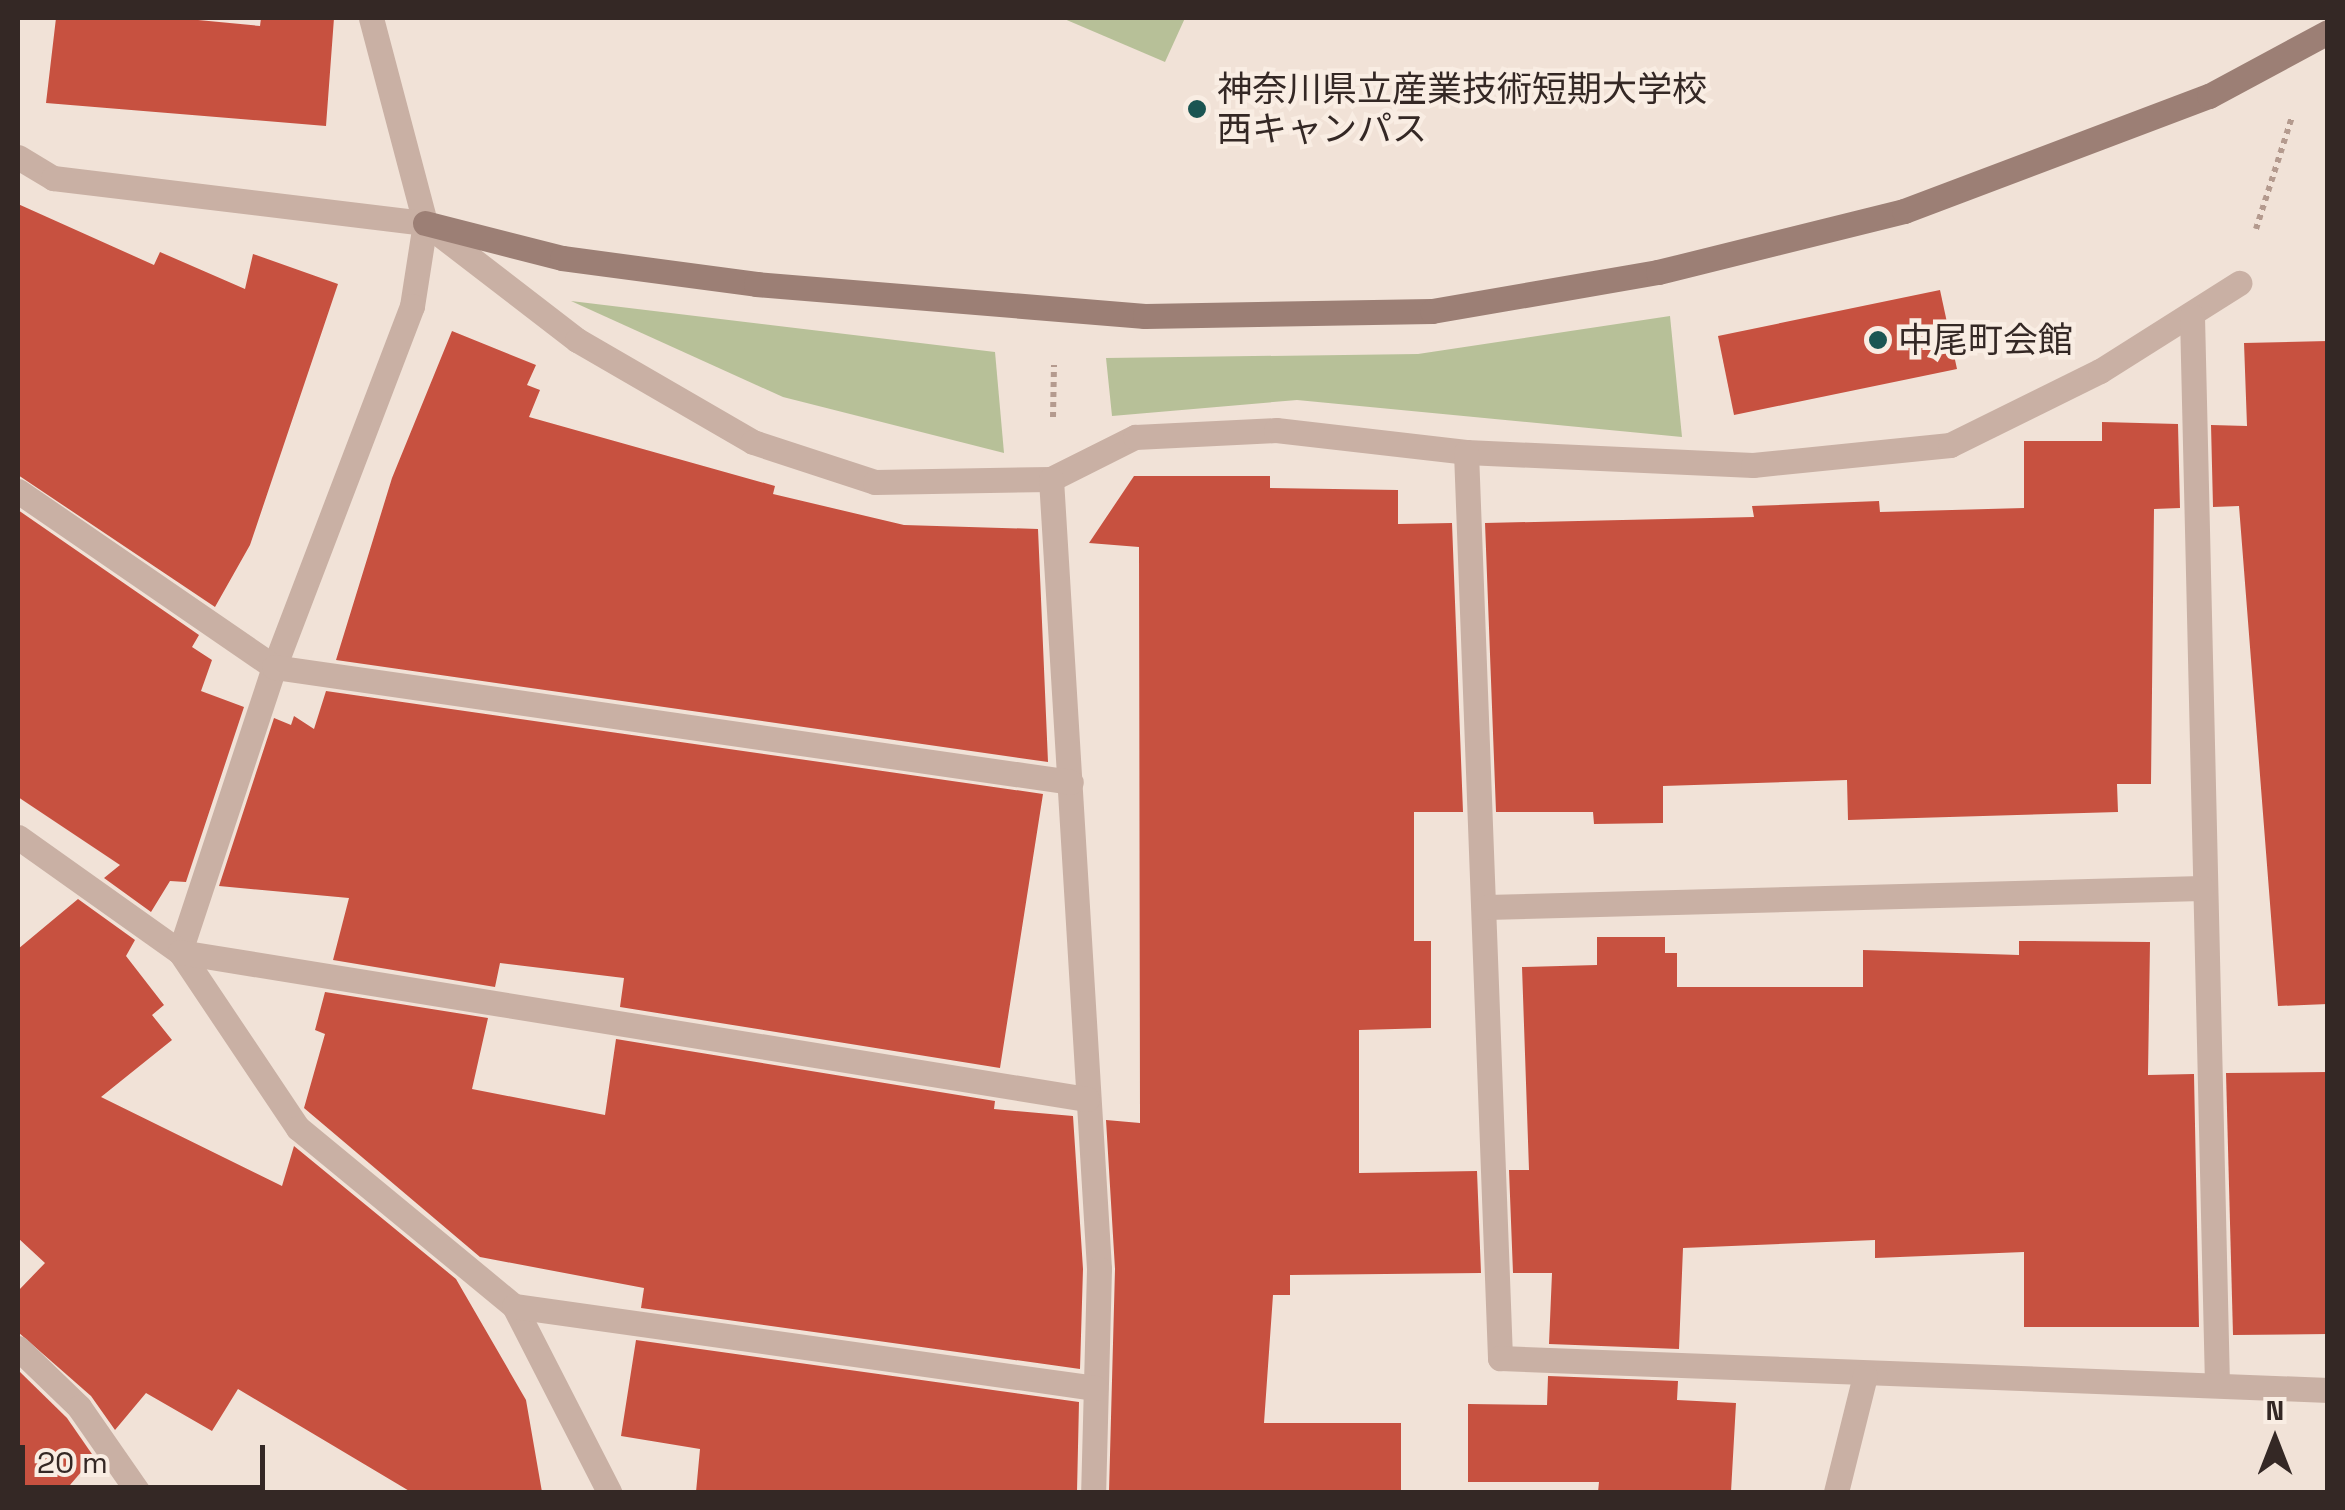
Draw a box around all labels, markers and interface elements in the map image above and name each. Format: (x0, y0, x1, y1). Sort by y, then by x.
place label: 神奈川県立産業技術短期大学校 西キャンパス (1217, 68, 1707, 150)
marker: 神奈川県立産業技術短期大学校 西キャンパス (1186, 98, 1208, 120)
place label: 中尾町会館 (1898, 319, 2073, 361)
marker: 中尾町会館 (1867, 329, 1889, 351)
north arrow (2225, 1390, 2325, 1490)
text: N (2266, 1392, 2284, 1428)
scale bar (25, 1425, 270, 1487)
text: 20 m (37, 1443, 108, 1482)

